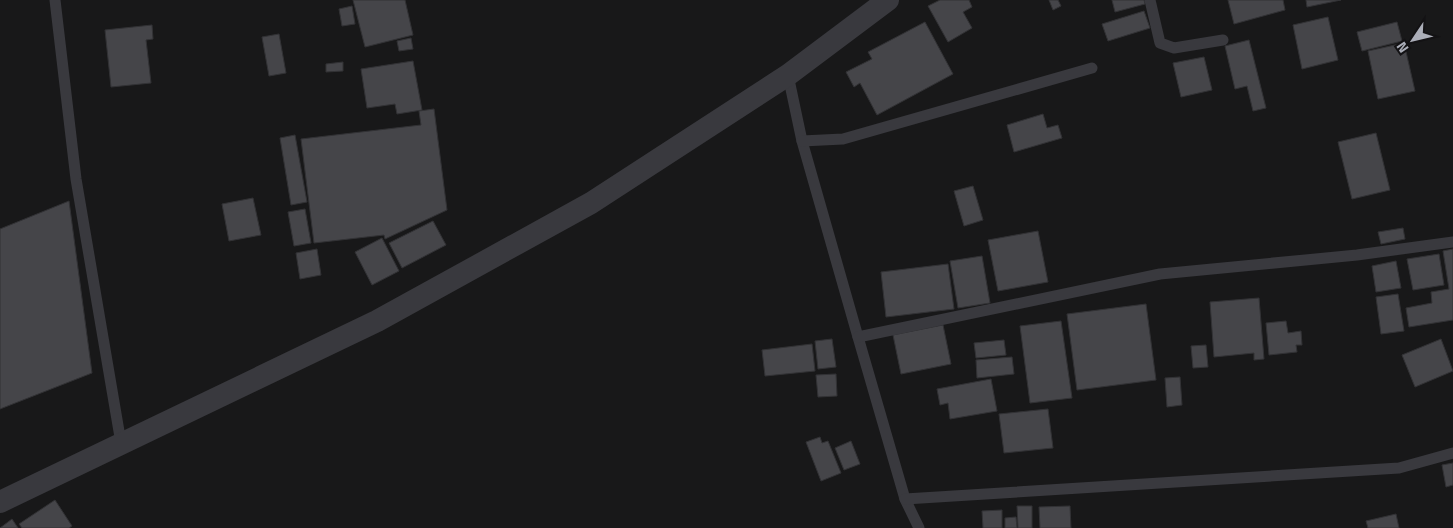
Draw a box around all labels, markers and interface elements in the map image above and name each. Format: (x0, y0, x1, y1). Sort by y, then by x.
north arrow (1388, 15, 1438, 65)
text: N (1391, 38, 1413, 58)

